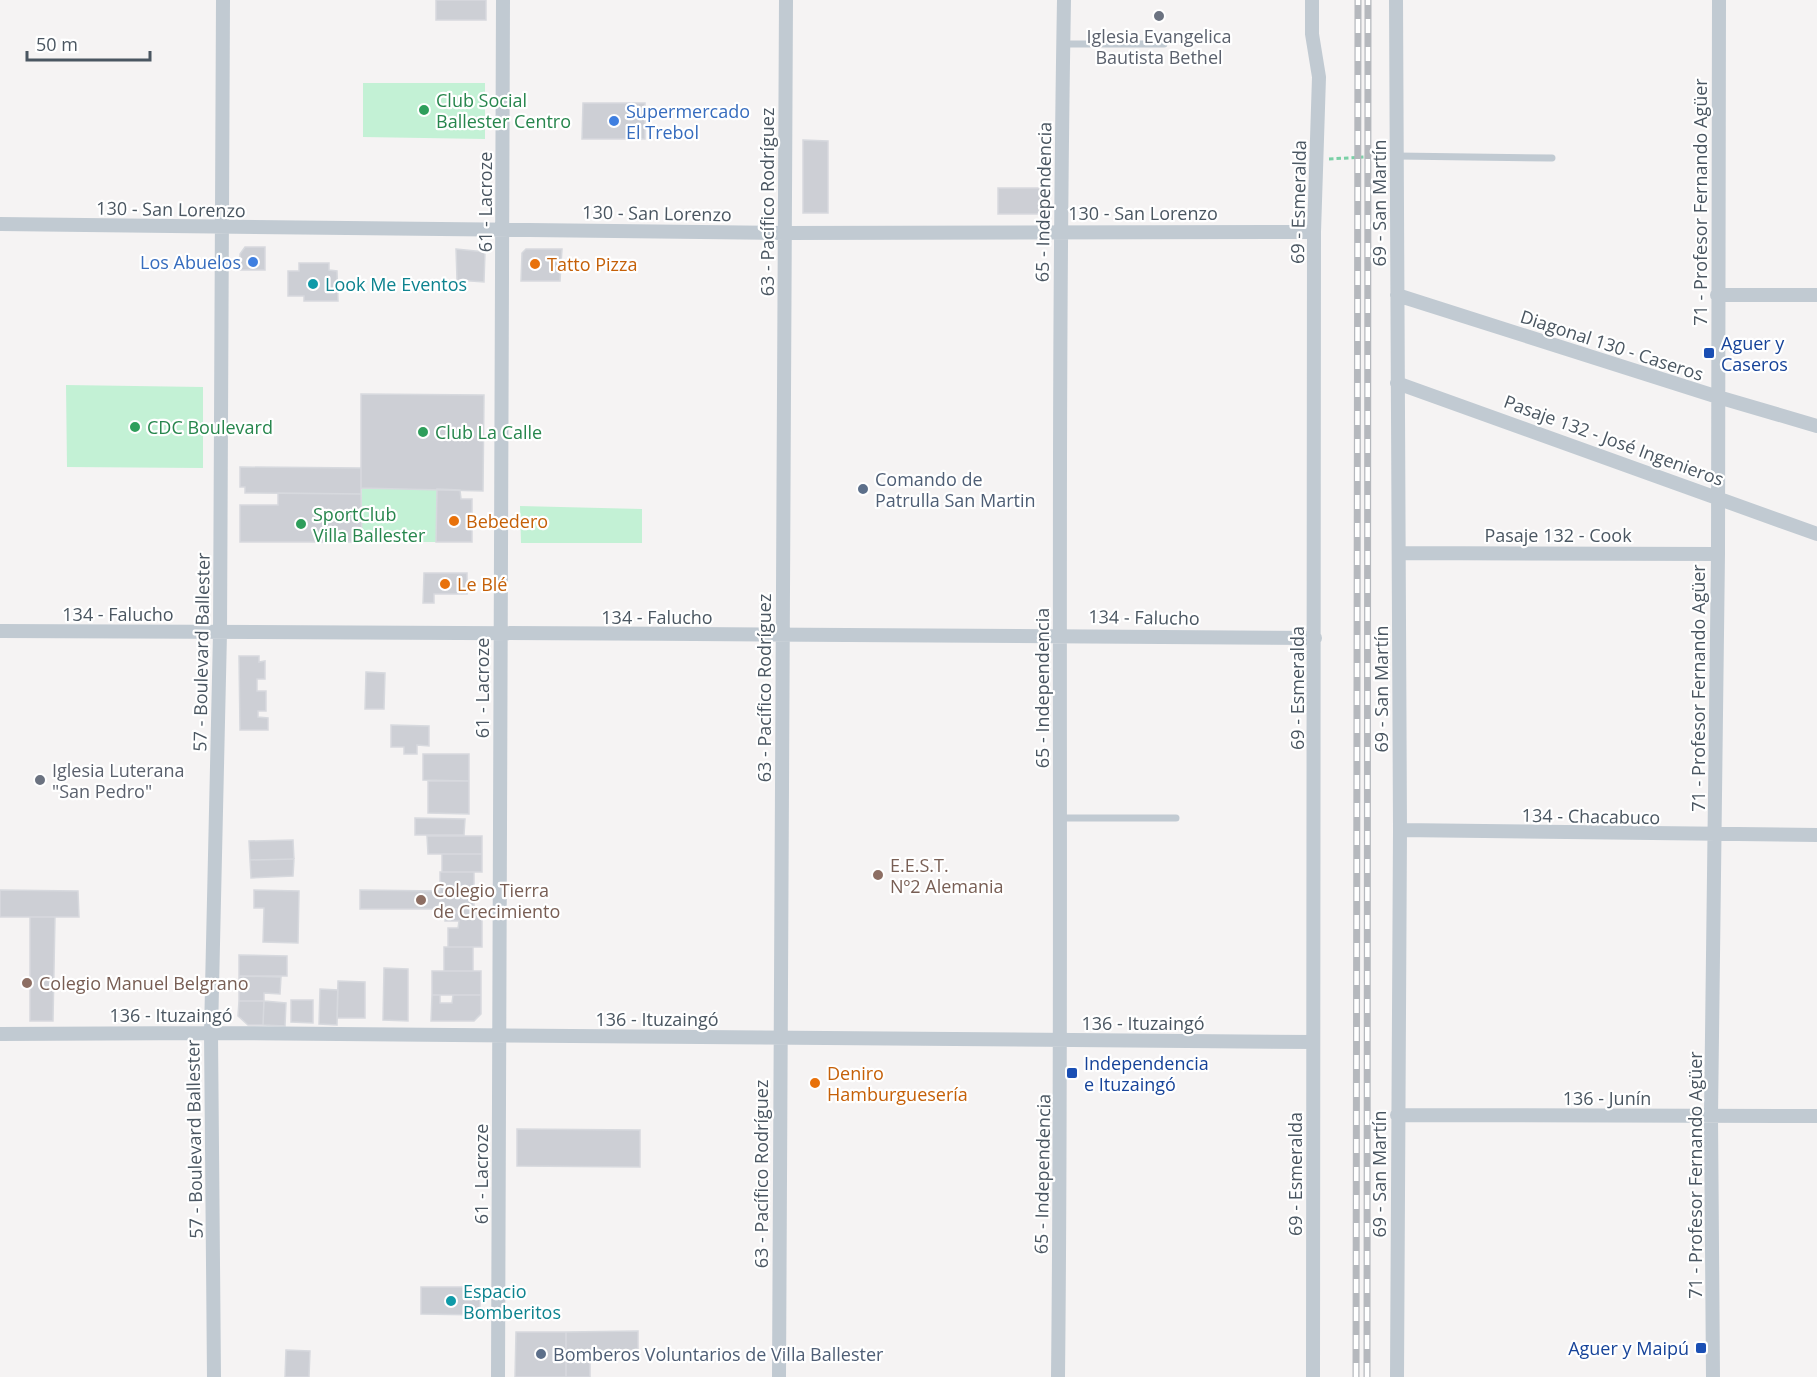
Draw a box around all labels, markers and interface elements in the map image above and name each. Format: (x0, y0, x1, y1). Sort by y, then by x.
marker: Iglesia Evangelica Bautista Bethel (1152, 9, 1166, 23)
scale bar (27, 24, 150, 62)
place label: Iglesia Evangelica Bautista Bethel (1087, 24, 1231, 69)
text: 50 m (36, 32, 78, 56)
street label: 71 - Profesor Fernando Agüer (1688, 78, 1712, 326)
place label: Club Social Ballester Centro (436, 88, 571, 133)
place label: Supermercado El Trebol (626, 99, 750, 144)
marker: Club Social Ballester Centro (417, 103, 431, 117)
street label: 63 - Pacífico Rodríguez (755, 108, 779, 296)
marker: Supermercado El Trebol (607, 114, 621, 128)
street label: 65 - Independencia (1030, 122, 1056, 282)
street label: 69 - Esmeralda (1285, 140, 1311, 264)
street label: 69 - San Martín (1367, 140, 1391, 266)
street label: 61 - Lacroze (473, 152, 497, 252)
street label: 130 - San Lorenzo (96, 196, 246, 222)
street label: 130 - San Lorenzo (582, 200, 732, 226)
street label: 130 - San Lorenzo (1068, 201, 1218, 225)
place label: Los Abuelos (140, 250, 241, 274)
place label: Tatto Pizza (547, 252, 638, 276)
marker: Los Abuelos (246, 255, 260, 269)
marker: Tatto Pizza (528, 257, 542, 271)
place label: Look Me Eventos (325, 272, 467, 296)
marker: Look Me Eventos (306, 277, 320, 291)
street label: Diagonal 130 - Caseros (1517, 304, 1707, 386)
place label: Aguer y Caseros (1721, 331, 1788, 376)
marker: Aguer y Caseros (1702, 346, 1716, 360)
street label: Pasaje 132 - José Ingenieros (1501, 389, 1727, 491)
place label: CDC Boulevard (147, 415, 273, 439)
marker: CDC Boulevard (128, 420, 142, 434)
place label: Club La Calle (435, 420, 542, 444)
marker: Club La Calle (416, 425, 430, 439)
place label: Comando de Patrulla San Martin (875, 467, 1036, 512)
marker: Comando de Patrulla San Martin (856, 482, 870, 496)
place label: SportClub Villa Ballester (313, 502, 426, 547)
place label: Bebedero (466, 509, 548, 533)
marker: Bebedero (447, 514, 461, 528)
marker: SportClub Villa Ballester (294, 517, 308, 531)
street label: Pasaje 132 - Cook (1484, 523, 1632, 547)
street label: 57 - Boulevard Ballester (187, 552, 215, 752)
street label: 71 - Profesor Fernando Agüer (1686, 564, 1710, 812)
place label: Le Blé (457, 572, 507, 596)
marker: Le Blé (438, 577, 452, 591)
street label: 63 - Pacífico Rodríguez (752, 594, 776, 782)
street label: 134 - Falucho (62, 602, 174, 626)
street label: 134 - Falucho (1088, 604, 1200, 630)
street label: 134 - Falucho (601, 605, 713, 629)
street label: 65 - Independencia (1030, 608, 1054, 768)
street label: 69 - Esmeralda (1285, 626, 1309, 750)
street label: 69 - San Martín (1369, 626, 1393, 752)
street label: 61 - Lacroze (470, 638, 494, 738)
place label: Iglesia Luterana "San Pedro" (52, 758, 185, 803)
marker: Iglesia Luterana "San Pedro" (33, 773, 47, 787)
street label: 134 - Chacabuco (1522, 803, 1660, 829)
place label: E.E.S.T. Nº2 Alemania (890, 853, 1004, 898)
marker: E.E.S.T. Nº2 Alemania (871, 868, 885, 882)
place label: Colegio Tierra de Crecimiento (433, 878, 560, 923)
marker: Colegio Tierra de Crecimiento (414, 893, 428, 907)
place label: Colegio Manuel Belgrano (39, 971, 249, 995)
marker: Colegio Manuel Belgrano (20, 976, 34, 990)
street label: 136 - Ituzaingó (109, 1003, 233, 1027)
street label: 136 - Ituzaingó (595, 1007, 719, 1031)
street label: 136 - Ituzaingó (1081, 1011, 1205, 1035)
street label: 57 - Boulevard Ballester (180, 1039, 208, 1239)
place label: Independencia e Ituzaingó (1084, 1051, 1209, 1096)
street label: 71 - Profesor Fernando Agüer (1683, 1051, 1707, 1299)
place label: Deniro Hamburguesería (827, 1061, 968, 1106)
marker: Independencia e Ituzaingó (1065, 1066, 1079, 1080)
marker: Deniro Hamburguesería (808, 1076, 822, 1090)
street label: 63 - Pacífico Rodríguez (749, 1080, 773, 1268)
street label: 136 - Junín (1563, 1086, 1651, 1110)
street label: 65 - Independencia (1029, 1094, 1055, 1254)
street label: 69 - San Martín (1367, 1111, 1391, 1237)
street label: 69 - Esmeralda (1283, 1112, 1307, 1236)
street label: 61 - Lacroze (469, 1124, 493, 1224)
place label: Espacio Bomberitos (463, 1279, 561, 1324)
marker: Espacio Bomberitos (444, 1294, 458, 1308)
place label: Aguer y Maipú (1568, 1336, 1689, 1360)
marker: Aguer y Maipú (1694, 1341, 1708, 1355)
place label: Bomberos Voluntarios de Villa Ballester (553, 1342, 884, 1366)
marker: Bomberos Voluntarios de Villa Ballester (534, 1347, 548, 1361)

